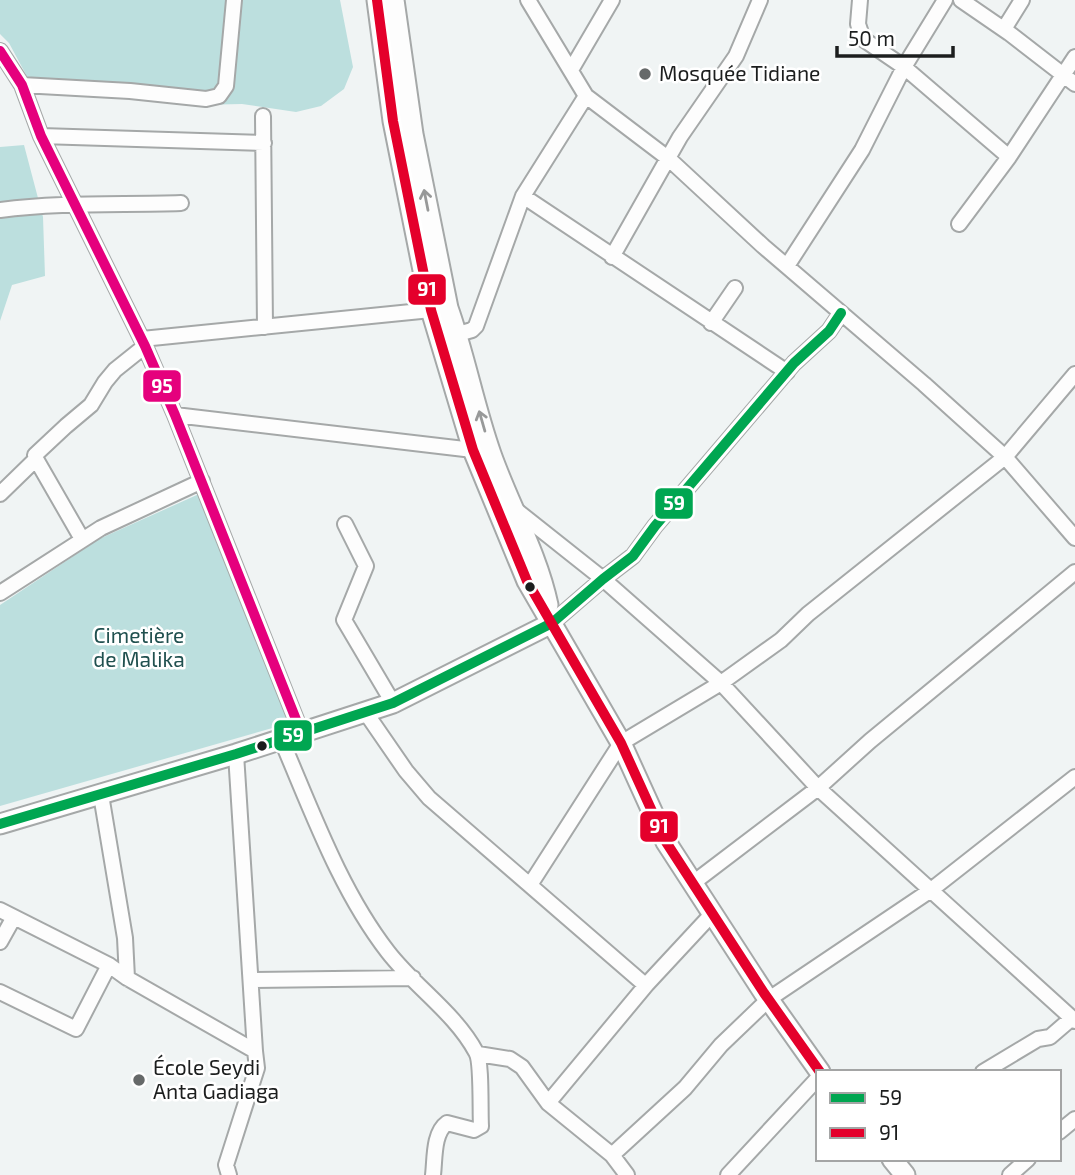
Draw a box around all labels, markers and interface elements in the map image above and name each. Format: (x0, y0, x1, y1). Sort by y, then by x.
scale bar (837, 14, 953, 58)
text: 50 m (848, 25, 895, 50)
place label: Mosquée Tidiane (659, 60, 820, 85)
marker: Mosquée Tidiane (637, 66, 653, 82)
one-way arrow (419, 189, 433, 212)
line badge: 91 (407, 273, 447, 306)
text: 91 (417, 277, 437, 300)
line badge: 95 (142, 369, 182, 403)
text: 95 (151, 374, 173, 397)
one-way arrow (474, 410, 487, 432)
line badge: 59 (654, 487, 694, 520)
text: 59 (663, 491, 685, 514)
unlabelled marker (523, 580, 537, 594)
park label: Cimetière de Malika (93, 622, 185, 671)
line badge: 59 (273, 719, 313, 752)
text: 59 (282, 723, 304, 746)
unlabelled marker (255, 739, 269, 753)
line badge: 91 (639, 810, 679, 843)
text: 91 (649, 814, 669, 837)
place label: École Seydi Anta Gadiaga (153, 1054, 279, 1103)
legend (816, 1070, 1061, 1161)
marker: École Seydi Anta Gadiaga (131, 1072, 147, 1088)
text: 59 (879, 1084, 902, 1109)
text: 91 (879, 1119, 899, 1144)

